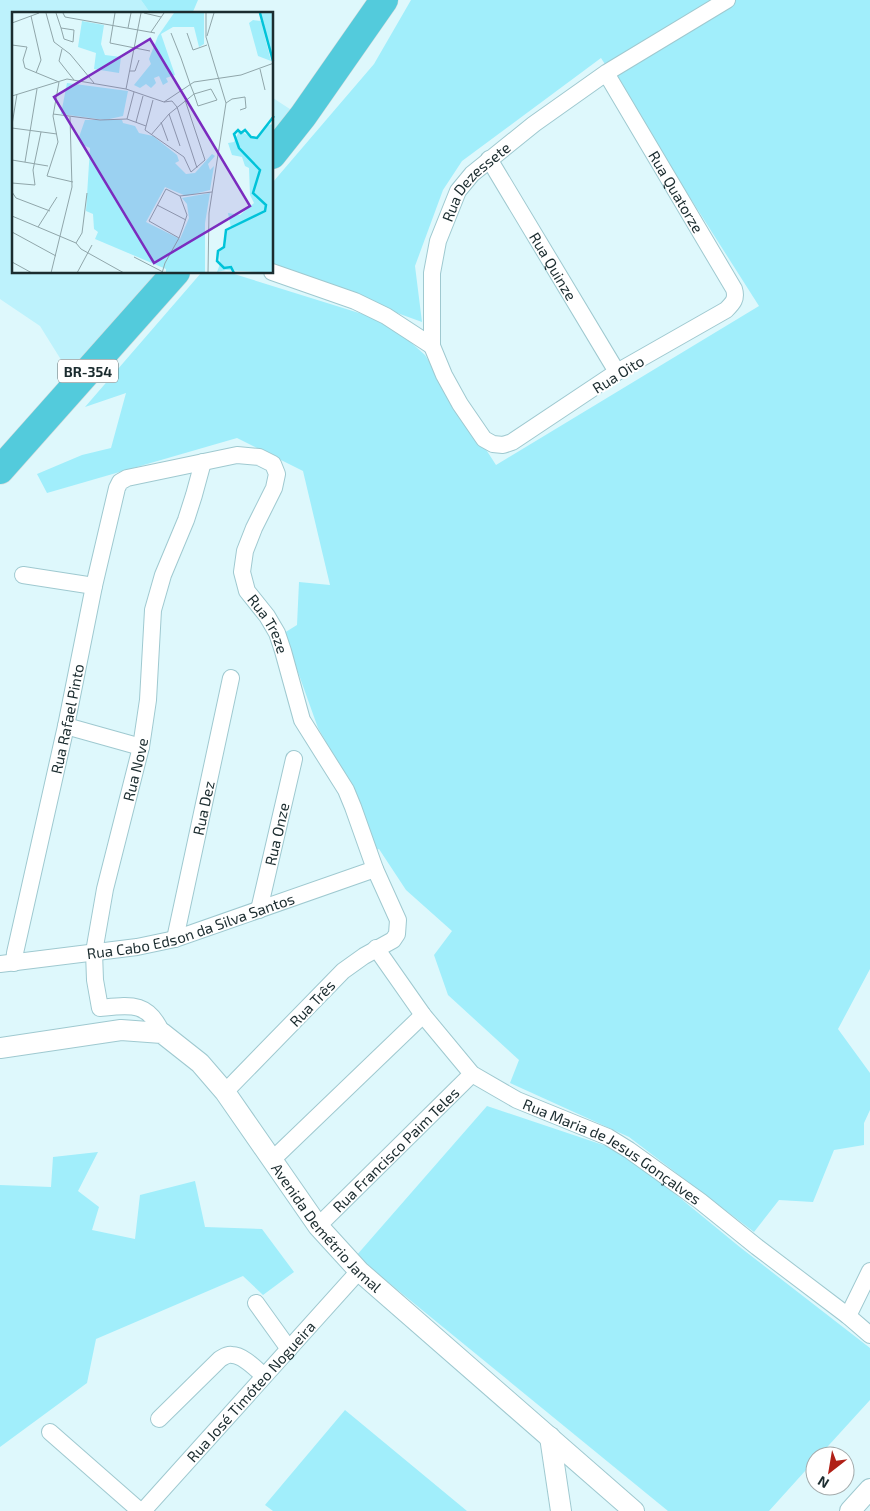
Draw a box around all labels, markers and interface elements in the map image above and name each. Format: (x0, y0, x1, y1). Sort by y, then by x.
inset map (12, 12, 274, 274)
street label: Rua Dezessete (438, 138, 514, 224)
street label: Rua Quatorze (645, 147, 708, 236)
street label: Rua Quinze (526, 229, 581, 303)
street label: Rua Oito (589, 351, 647, 397)
road number: BR-354 (58, 360, 118, 382)
street label: Rua Treze (244, 591, 292, 656)
street label: Rua Rafael Pinto (47, 662, 87, 776)
street label: Rua Nove (119, 737, 151, 803)
street label: Rua Dez (189, 779, 218, 837)
street label: Rua Onze (261, 801, 293, 867)
street label: Rua Cabo Edson da Silva Santos (86, 889, 297, 962)
street label: Rua Três (285, 976, 339, 1030)
street label: Rua Francisco Paim Teles (329, 1083, 463, 1216)
street label: Rua Maria de Jesus Gonçalves (520, 1094, 705, 1208)
street label: Avenida Demétrio Jamal (268, 1159, 386, 1296)
street label: Rua José Timóteo Nogueira (183, 1317, 319, 1466)
north arrow (805, 1446, 855, 1496)
text: N (814, 1473, 832, 1492)

